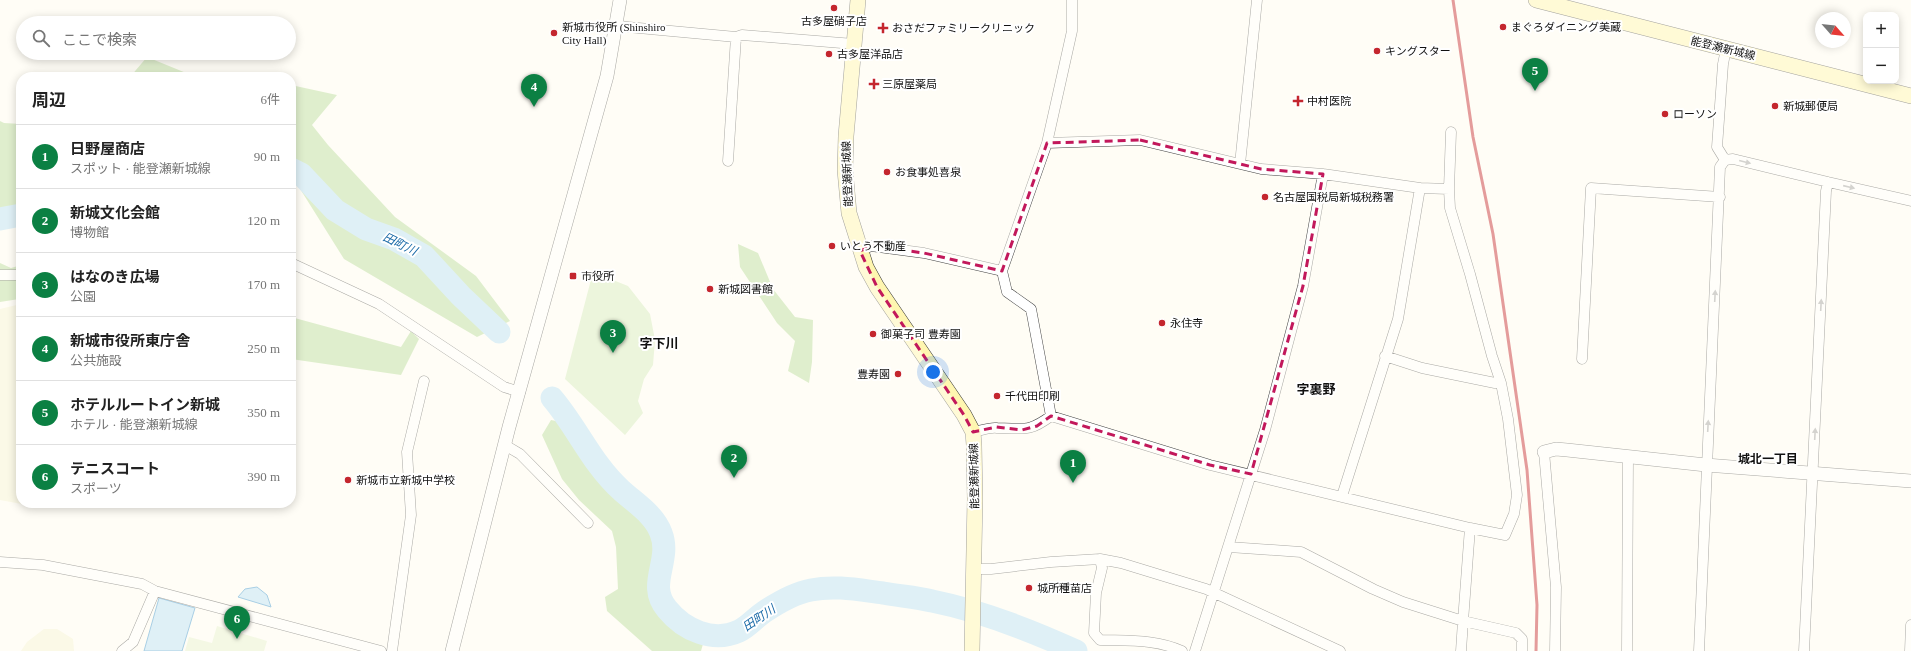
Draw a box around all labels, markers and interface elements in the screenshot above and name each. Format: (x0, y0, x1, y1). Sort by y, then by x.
marker: 古多屋硝子店 (829, 3, 839, 13)
north arrow (1815, 12, 1851, 48)
map controls (1863, 12, 1899, 84)
button: + (1863, 12, 1899, 48)
place label: 古多屋硝子店 (801, 15, 867, 27)
search box (16, 16, 296, 60)
place label: 新城市役所 (Shinshiro City Hall) (562, 21, 666, 47)
place label: まぐろダイニング美蔵 (1511, 21, 1621, 33)
marker: おさだファミリークリニック (877, 22, 889, 34)
place label: おさだファミリークリニック (892, 22, 1035, 34)
marker: まぐろダイニング美蔵 (1498, 22, 1508, 32)
icon: search (30, 27, 52, 49)
marker: 新城市役所 (Shinshiro City Hall) (549, 28, 559, 38)
text: ここで検索 (62, 32, 137, 48)
street label: 能登瀬新城線 (1690, 34, 1756, 62)
place label: キングスター (1385, 45, 1451, 57)
marker: キングスター (1372, 46, 1382, 56)
place label: 古多屋洋品店 (837, 48, 903, 60)
button: − (1863, 48, 1899, 84)
marker: 古多屋洋品店 (824, 49, 834, 59)
pin: 5 (1522, 58, 1548, 91)
pin: 4 (521, 74, 547, 107)
place label: 三原屋薬局 (882, 78, 937, 90)
marker: 三原屋薬局 (869, 79, 879, 89)
text: 周辺 (32, 91, 66, 110)
text: 6件 (260, 92, 280, 107)
marker: 中村医院 (1292, 95, 1304, 107)
place label: 中村医院 (1307, 95, 1351, 107)
place label: 新城郵便局 (1783, 100, 1838, 112)
marker: 新城郵便局 (1770, 101, 1780, 111)
place label: ローソン (1673, 108, 1717, 120)
marker: ローソン (1660, 109, 1670, 119)
text: 日野屋商店 (70, 141, 145, 157)
street label: 能登瀬新城線 (840, 141, 854, 207)
text: 1 (42, 149, 48, 164)
text: 90 m (254, 149, 280, 164)
one-way arrow (1739, 159, 1751, 165)
text: スポット · 能登瀬新城線 (70, 161, 211, 176)
place label: お食事処喜泉 (895, 166, 962, 178)
marker: お食事処喜泉 (882, 167, 892, 177)
one-way arrow (1843, 184, 1855, 190)
place label: 名古屋国税局新城税務署 (1273, 191, 1394, 203)
marker: 名古屋国税局新城税務署 (1260, 192, 1270, 202)
text: 新城文化会館 (70, 205, 160, 221)
text: 2 (42, 213, 48, 228)
text: 120 m (247, 213, 280, 228)
text: 博物館 (70, 225, 109, 240)
water label: 田町川 (381, 230, 421, 259)
place label: いとう不動産 (840, 240, 906, 252)
marker: いとう不動産 (827, 241, 837, 251)
text: はなのき広場 (70, 269, 160, 285)
place label: 市役所 (581, 270, 615, 282)
marker: 市役所 (568, 271, 578, 281)
text: 3 (42, 277, 48, 292)
text: 170 m (247, 277, 280, 292)
place label: 新城図書館 (718, 283, 773, 295)
marker: 新城図書館 (705, 284, 715, 294)
text: 公園 (70, 289, 96, 304)
one-way arrow (1711, 290, 1718, 302)
one-way arrow (1817, 299, 1824, 311)
place label: 永住寺 (1170, 317, 1203, 329)
marker: 永住寺 (1157, 318, 1167, 328)
pin: 3 (600, 320, 626, 353)
place label: 御菓子司 豊寿園 (880, 328, 961, 340)
marker: 御菓子司 豊寿園 (868, 329, 878, 339)
text: 新城市役所東庁舎 (70, 333, 190, 349)
district label: 字下川 (639, 336, 679, 351)
text: 4 (42, 341, 48, 356)
text: 250 m (247, 341, 280, 356)
text: 公共施設 (70, 353, 122, 368)
your location (923, 362, 943, 382)
place label: 豊寿園 (857, 368, 890, 380)
marker: 豊寿園 (893, 369, 903, 379)
district label: 字裏野 (1296, 382, 1336, 397)
place label: 千代田印刷 (1005, 390, 1060, 402)
marker: 千代田印刷 (992, 391, 1002, 401)
text: ホテルルートイン新城 (70, 397, 220, 413)
text: 5 (42, 405, 48, 420)
text: 350 m (247, 405, 280, 420)
text: ホテル · 能登瀬新城線 (70, 417, 198, 432)
one-way arrow (1705, 419, 1711, 432)
one-way arrow (1811, 428, 1818, 440)
street label: 能登瀬新城線 (967, 443, 981, 509)
pin: 2 (721, 445, 747, 478)
pin: 1 (1060, 450, 1086, 483)
district label: 城北一丁目 (1738, 452, 1798, 466)
text: テニスコート (70, 461, 160, 477)
text: 6 (42, 469, 48, 484)
text: 390 m (247, 469, 280, 484)
place label: 新城市立新城中学校 (356, 474, 455, 486)
marker: 新城市立新城中学校 (343, 475, 353, 485)
text: スポーツ (70, 481, 122, 496)
place label: 城所種苗店 (1037, 582, 1092, 594)
marker: 城所種苗店 (1024, 583, 1034, 593)
water label: 田町川 (740, 601, 779, 634)
pin: 6 (224, 606, 250, 639)

